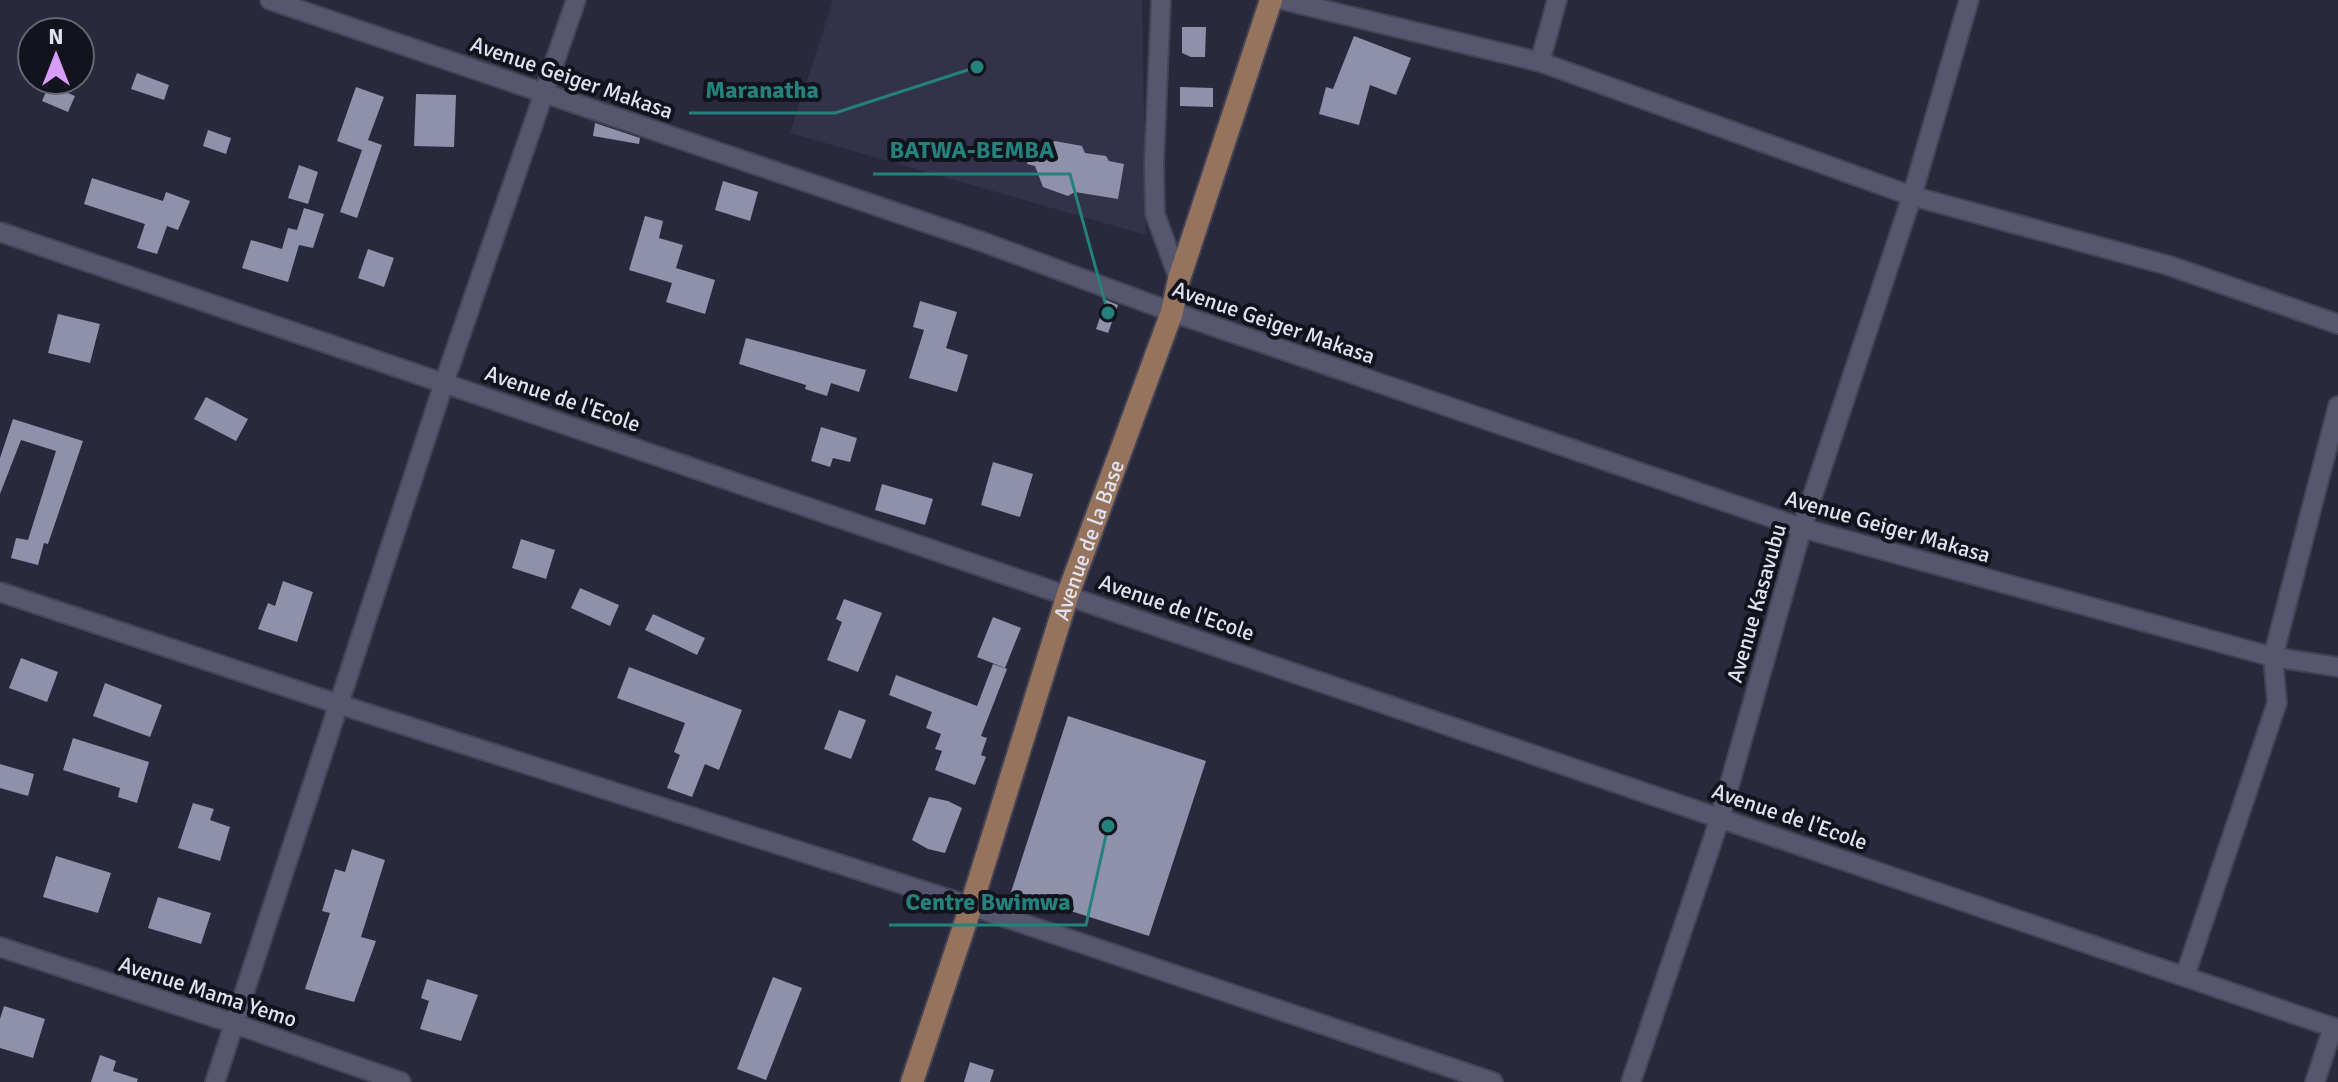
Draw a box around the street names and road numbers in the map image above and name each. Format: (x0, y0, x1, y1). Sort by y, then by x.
street label: Avenue Geiger Makasa (467, 30, 677, 125)
street label: Avenue Geiger Makasa (1169, 275, 1379, 370)
street label: Avenue de l'Ecole (482, 359, 644, 438)
street label: Avenue de la Base (1048, 456, 1130, 624)
street label: Avenue Geiger Makasa (1782, 484, 1994, 569)
street label: Avenue Kasavubu (1721, 521, 1792, 686)
street label: Avenue de l'Ecole (1096, 568, 1258, 647)
street label: Avenue de l'Ecole (1709, 777, 1871, 856)
street label: Avenue Mama Yemo (115, 950, 300, 1033)

